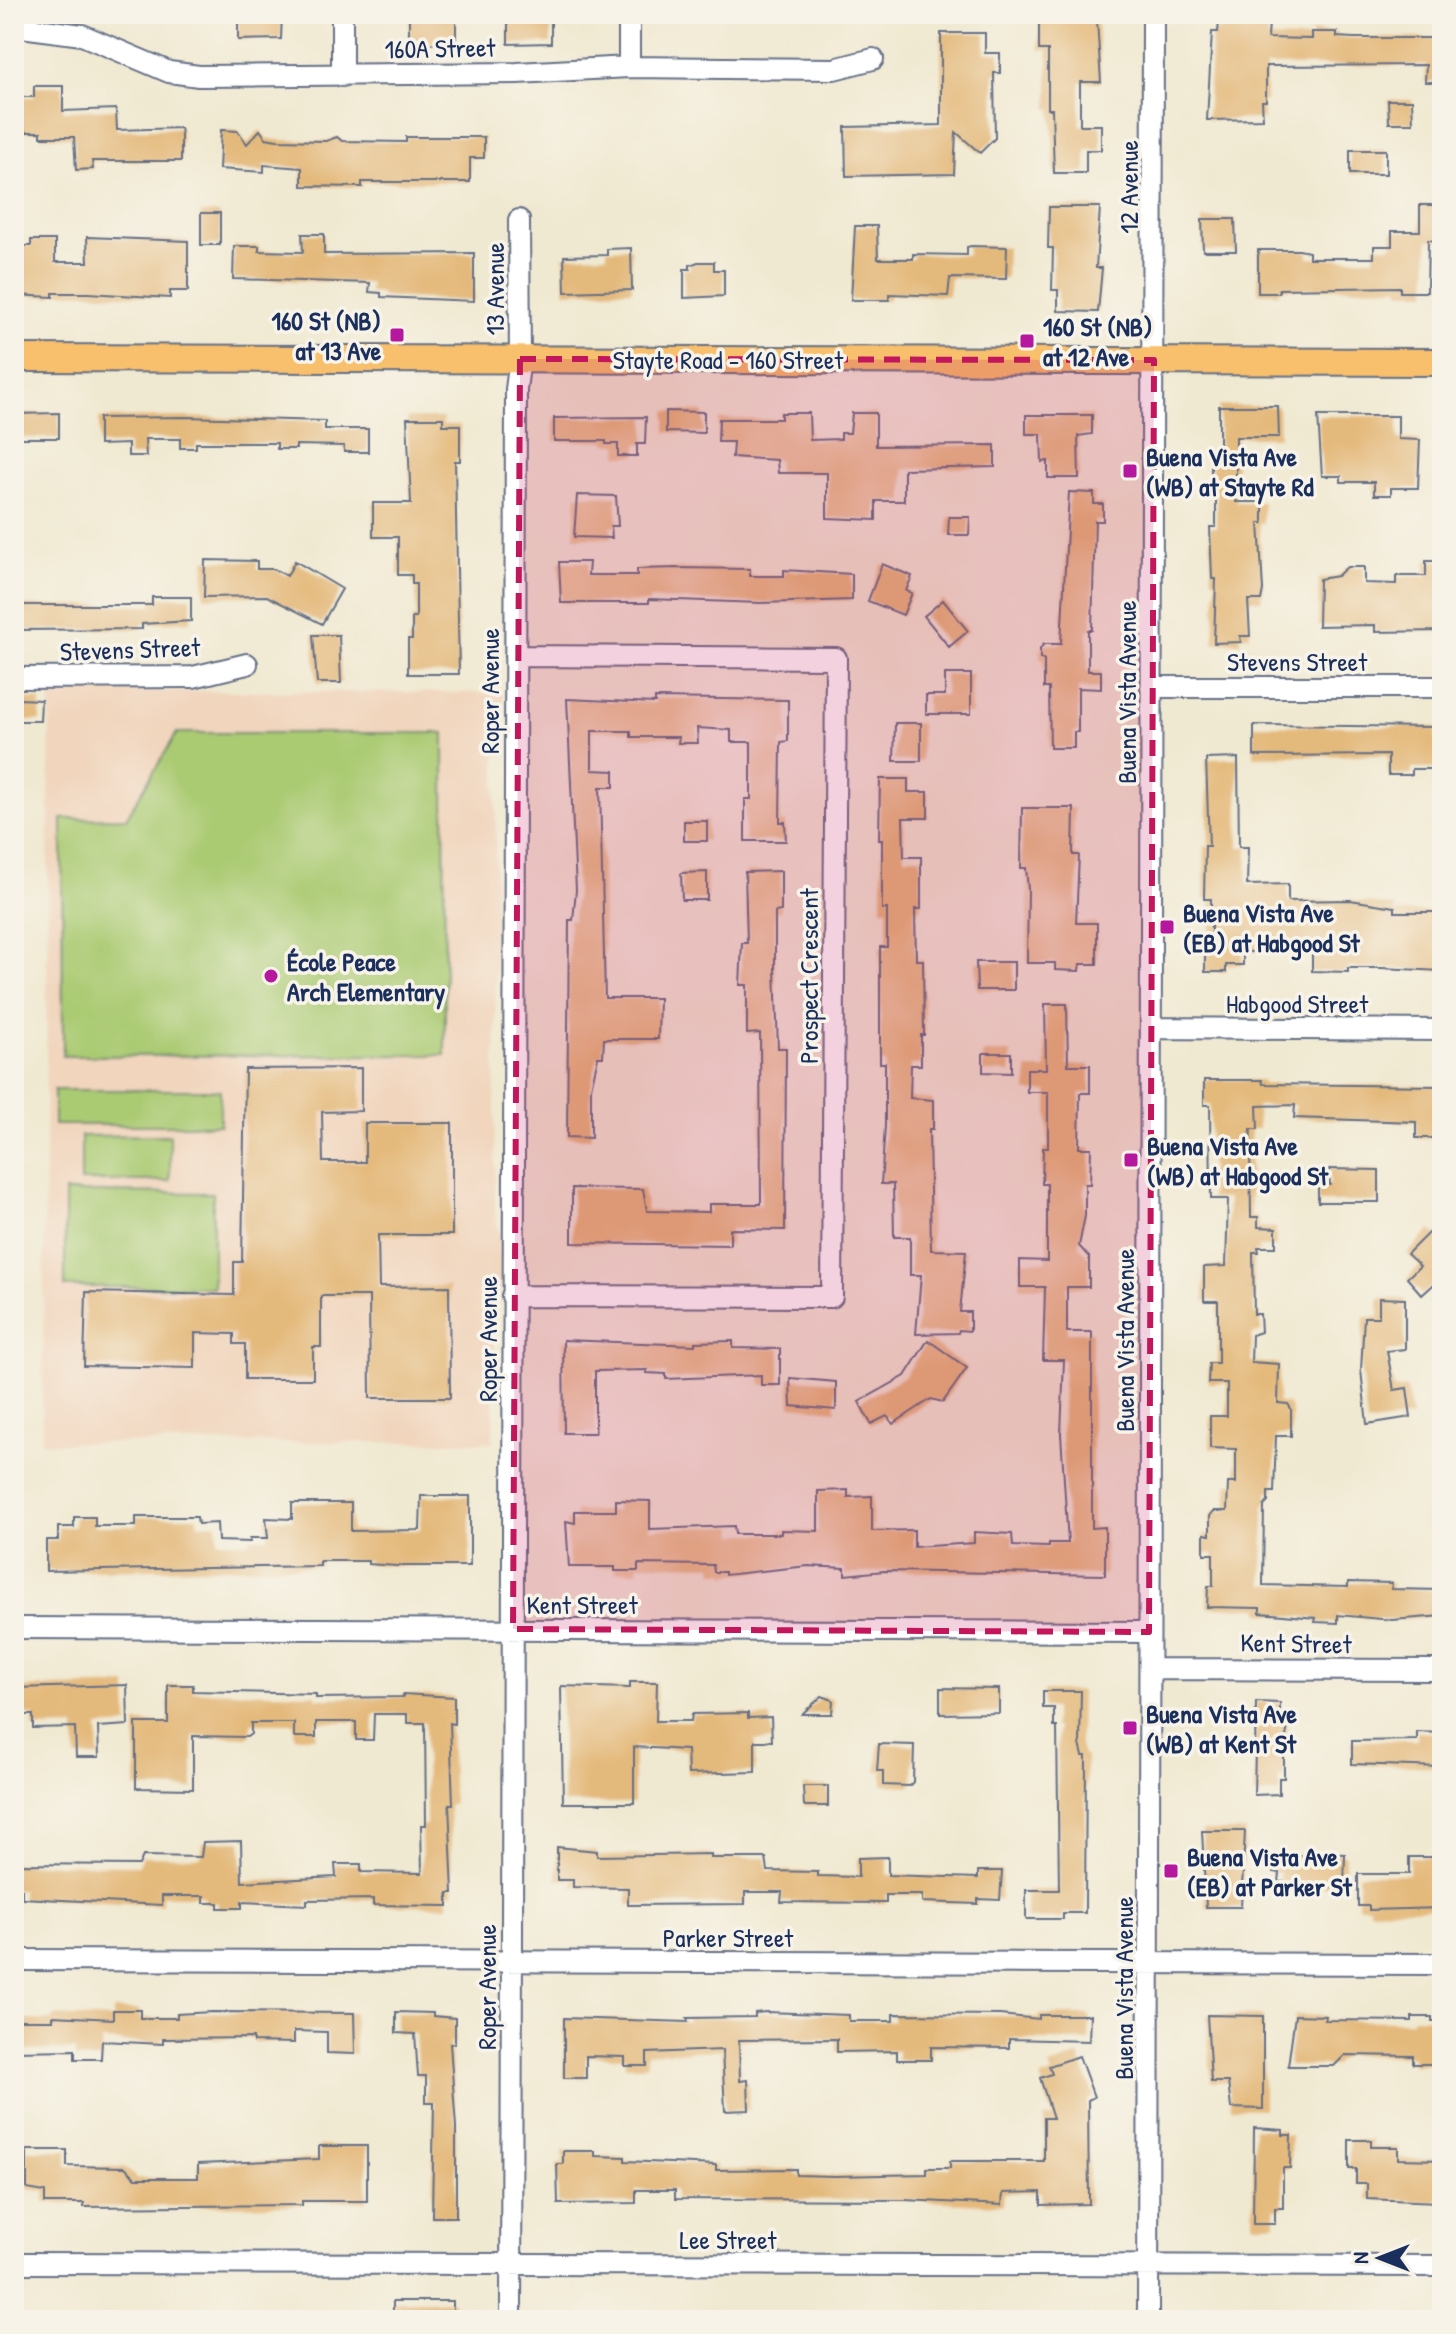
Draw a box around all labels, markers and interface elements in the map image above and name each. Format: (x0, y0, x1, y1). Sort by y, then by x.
street label: 160A Street (384, 30, 497, 66)
street label: 12 Avenue (1111, 140, 1146, 234)
street label: 13 Avenue (477, 242, 512, 336)
place label: 160 St (NB) at 13 Ave (272, 303, 382, 368)
place label: 160 St (NB) at 12 Ave (1043, 309, 1152, 374)
marker: 160 St (NB) at 13 Ave (388, 326, 406, 344)
marker: 160 St (NB) at 12 Ave (1018, 332, 1036, 350)
street label: Stayte Road - 160 Street (613, 342, 844, 377)
place label: Buena Vista Ave (WB) at Stayte Rd (1146, 439, 1315, 505)
marker: Buena Vista Ave (WB) at Stayte Rd (1121, 462, 1139, 480)
street label: Buena Vista Avenue (1109, 600, 1144, 784)
street label: Roper Avenue (472, 628, 507, 754)
street label: Stevens Street (59, 629, 202, 669)
street label: Stevens Street (1227, 644, 1368, 679)
street label: Prospect Crescent (791, 887, 826, 1064)
place label: Buena Vista Ave (EB) at Habgood St (1183, 895, 1361, 961)
marker: Buena Vista Ave (EB) at Habgood St (1158, 918, 1176, 936)
place label: École Peace Arch Elementary (287, 944, 445, 1010)
marker: École Peace Arch Elementary (262, 967, 280, 985)
street label: Habgood Street (1226, 986, 1369, 1021)
place label: Buena Vista Ave (WB) at Habgood St (1147, 1128, 1329, 1194)
marker: Buena Vista Ave (WB) at Habgood St (1122, 1151, 1140, 1169)
street label: Buena Vista Avenue (1107, 1248, 1142, 1432)
street label: Roper Avenue (470, 1276, 505, 1402)
street label: Kent Street (526, 1587, 639, 1622)
street label: Kent Street (1240, 1625, 1353, 1661)
place label: Buena Vista Ave (WB) at Kent St (1146, 1696, 1298, 1761)
marker: Buena Vista Ave (WB) at Kent St (1121, 1719, 1139, 1737)
place label: Buena Vista Ave (EB) at Parker St (1187, 1839, 1353, 1904)
marker: Buena Vista Ave (EB) at Parker St (1162, 1862, 1180, 1880)
street label: Buena Vista Avenue (1106, 1896, 1141, 2080)
street label: Parker Street (663, 1920, 794, 1955)
street label: Roper Avenue (469, 1924, 504, 2050)
north arrow (1340, 2218, 1420, 2298)
street label: Lee Street (680, 2222, 777, 2257)
text: N (1345, 2252, 1375, 2264)

